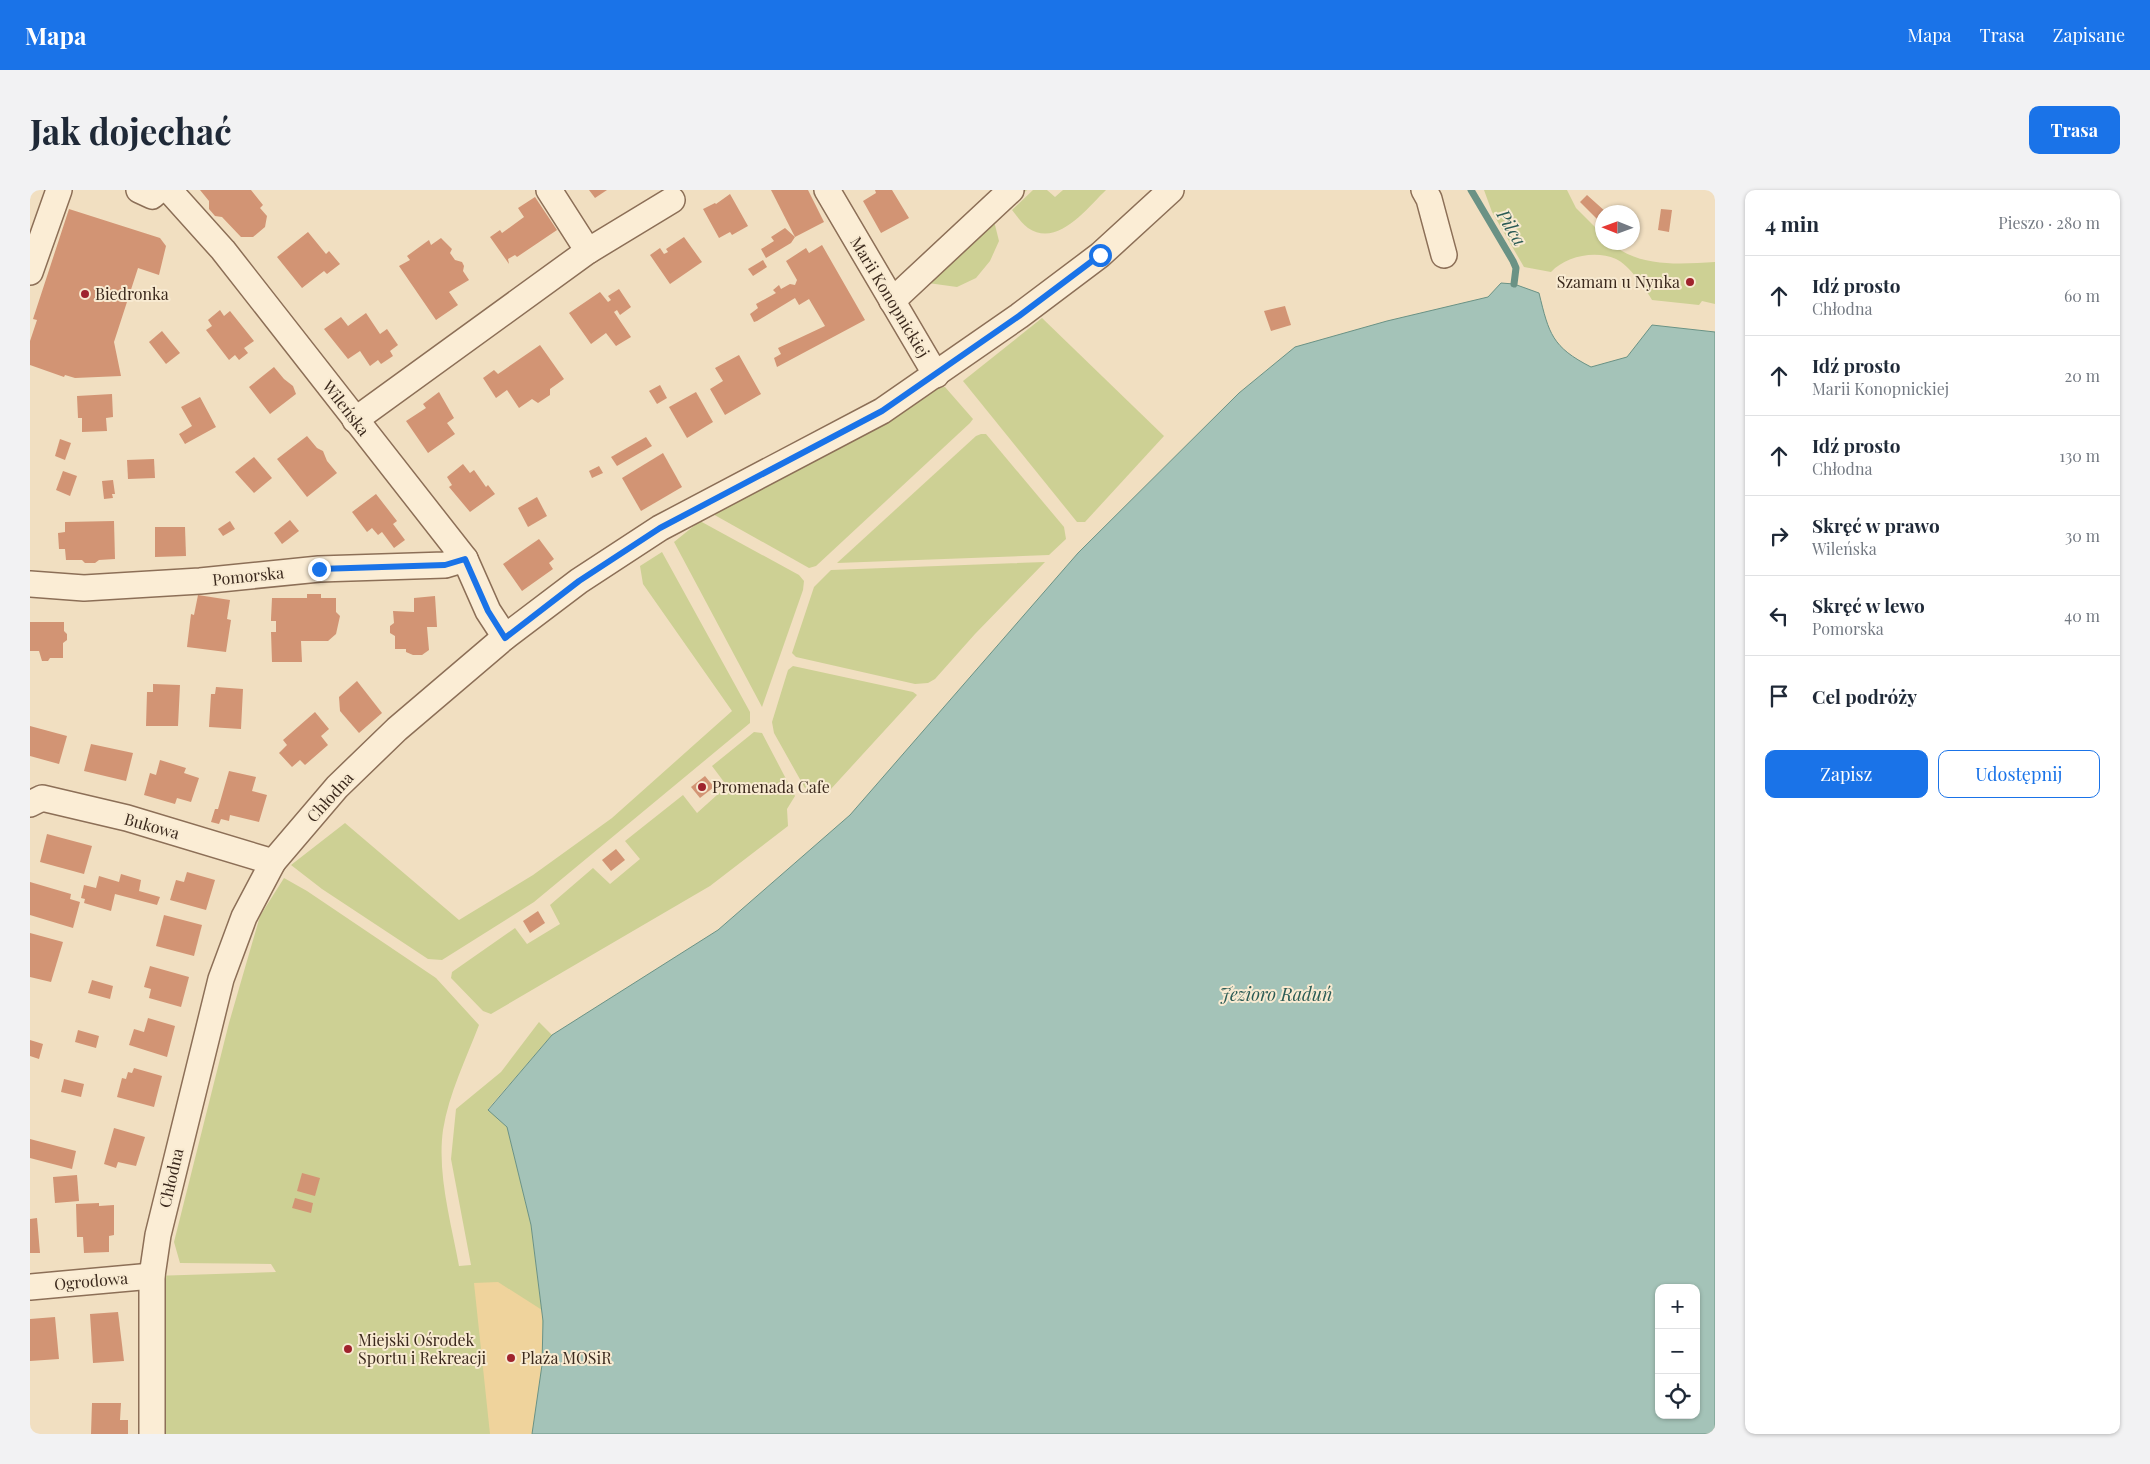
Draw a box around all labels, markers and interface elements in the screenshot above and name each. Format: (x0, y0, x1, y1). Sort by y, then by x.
text: Mapa (25, 19, 86, 51)
text: Mapa (1908, 23, 1952, 47)
text: Trasa (1980, 23, 2025, 47)
text: Zapisane (2053, 23, 2125, 47)
button: Trasa (2029, 106, 2120, 154)
text: Jak dojechać (30, 107, 232, 154)
water label: Pilca (1491, 204, 1532, 250)
north arrow (1595, 205, 1640, 250)
text: 4 min (1765, 209, 1819, 237)
text: Pieszo · 280 m (1998, 212, 2100, 233)
street label: Marii Konopnickiej (846, 233, 935, 361)
route start (1089, 244, 1112, 267)
place label: Szamam u Nynka (1557, 271, 1680, 292)
text: Idź prosto (1812, 272, 1900, 298)
marker: Szamam u Nynka (1684, 276, 1696, 288)
icon: ahead (1765, 282, 1793, 310)
place label: Biedronka (95, 283, 169, 304)
text: 60 m (2064, 285, 2100, 306)
marker: Biedronka (79, 288, 91, 300)
text: Chłodna (1812, 298, 1872, 319)
text: Idź prosto (1812, 352, 1900, 378)
icon: ahead (1765, 362, 1793, 390)
text: 20 m (2065, 365, 2100, 386)
street label: Wileńska (318, 375, 375, 440)
text: Marii Konopnickiej (1812, 378, 1949, 399)
text: Idź prosto (1812, 432, 1900, 458)
icon: ahead (1765, 442, 1793, 470)
text: 130 m (2059, 445, 2100, 466)
text: Chłodna (1812, 458, 1872, 479)
text: Skręć w prawo (1812, 512, 1940, 538)
icon: right (1765, 522, 1793, 550)
text: 30 m (2065, 525, 2100, 546)
text: Wileńska (1812, 538, 1877, 559)
route end (308, 558, 331, 581)
street label: Pomorska (211, 561, 285, 590)
text: Skręć w lewo (1812, 592, 1925, 618)
icon: left (1765, 602, 1793, 630)
text: 40 m (2064, 605, 2100, 626)
text: Pomorska (1812, 618, 1884, 639)
icon: arrive (1765, 682, 1793, 710)
text: Cel podróży (1812, 683, 1917, 709)
button: Zapisz (1765, 750, 1928, 798)
button: Udostępnij (1938, 750, 2100, 798)
street label: Chłodna (302, 767, 358, 826)
place label: Promenada Cafe (712, 776, 830, 797)
marker: Promenada Cafe (696, 781, 708, 793)
street label: Bukowa (122, 808, 182, 843)
water label: Jezioro Raduń (1220, 982, 1332, 1006)
street label: Chłodna (153, 1146, 188, 1210)
street label: Ogrodowa (53, 1267, 129, 1294)
map controls (1655, 1284, 1700, 1419)
button: + (1655, 1284, 1700, 1329)
place label: Miejski Ośrodek Sportu i Rekreacji (358, 1329, 487, 1368)
button: − (1655, 1329, 1700, 1374)
marker: Miejski Ośrodek Sportu i Rekreacji (342, 1343, 354, 1355)
place label: Plaża MOSiR (521, 1347, 612, 1368)
marker: Plaża MOSiR (505, 1352, 517, 1364)
button: locate (1655, 1374, 1700, 1419)

